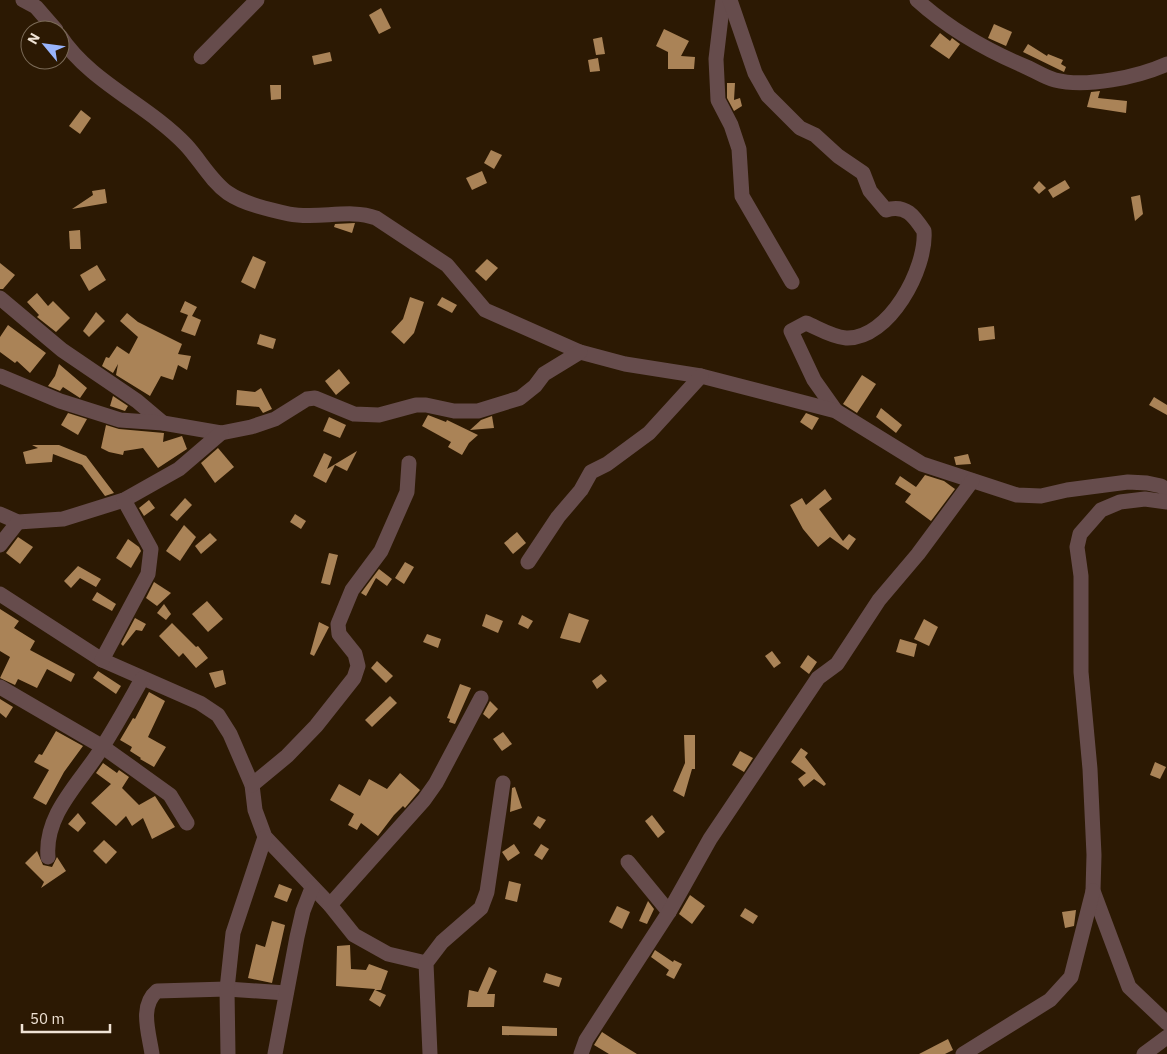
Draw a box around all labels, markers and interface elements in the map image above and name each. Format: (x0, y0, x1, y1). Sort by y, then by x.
north arrow (20, 20, 70, 70)
text: N (23, 30, 44, 47)
scale bar (22, 1002, 110, 1034)
text: 50 m (30, 1009, 65, 1028)

